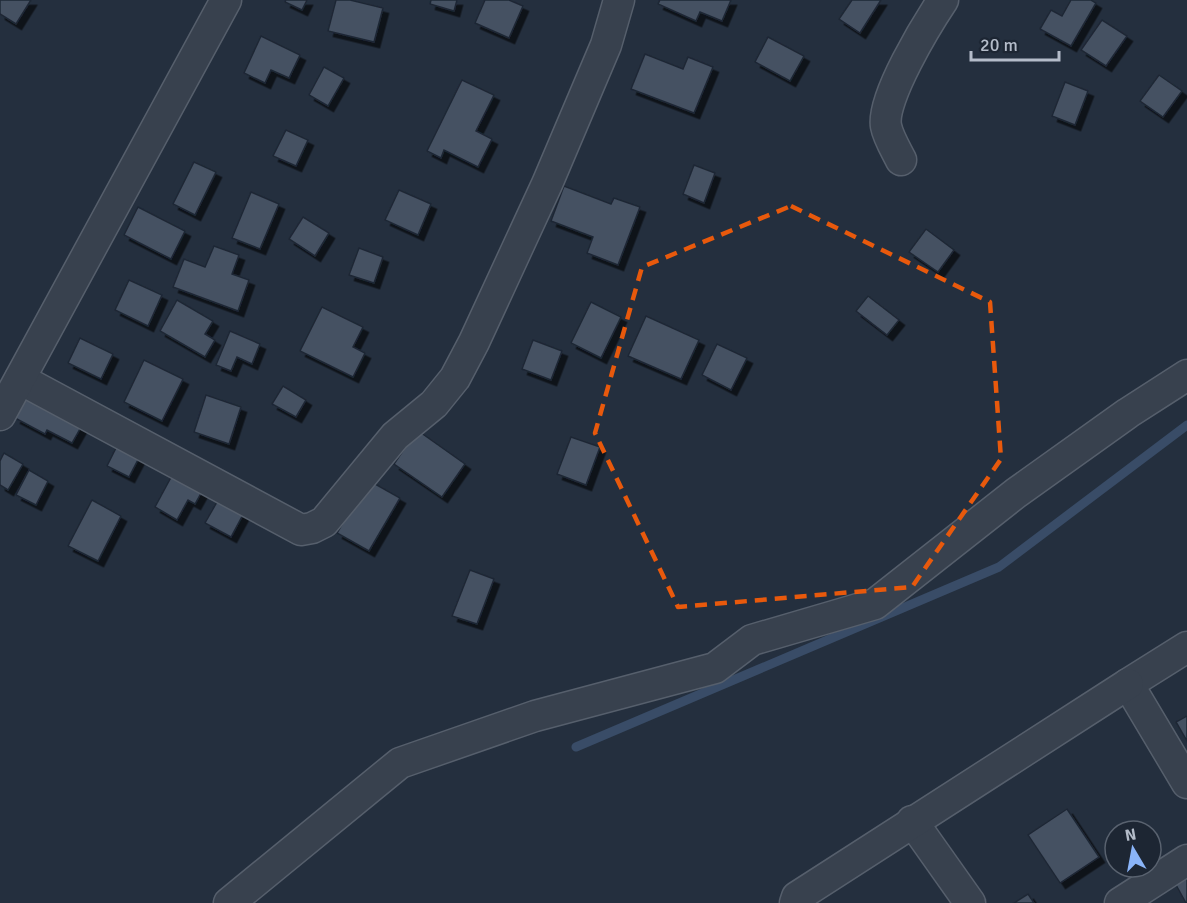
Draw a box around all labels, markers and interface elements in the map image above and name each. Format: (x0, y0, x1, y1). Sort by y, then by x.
scale bar (971, 24, 1060, 62)
text: 20 m (980, 34, 1018, 56)
north arrow (1103, 819, 1163, 879)
text: N (1123, 824, 1138, 846)

